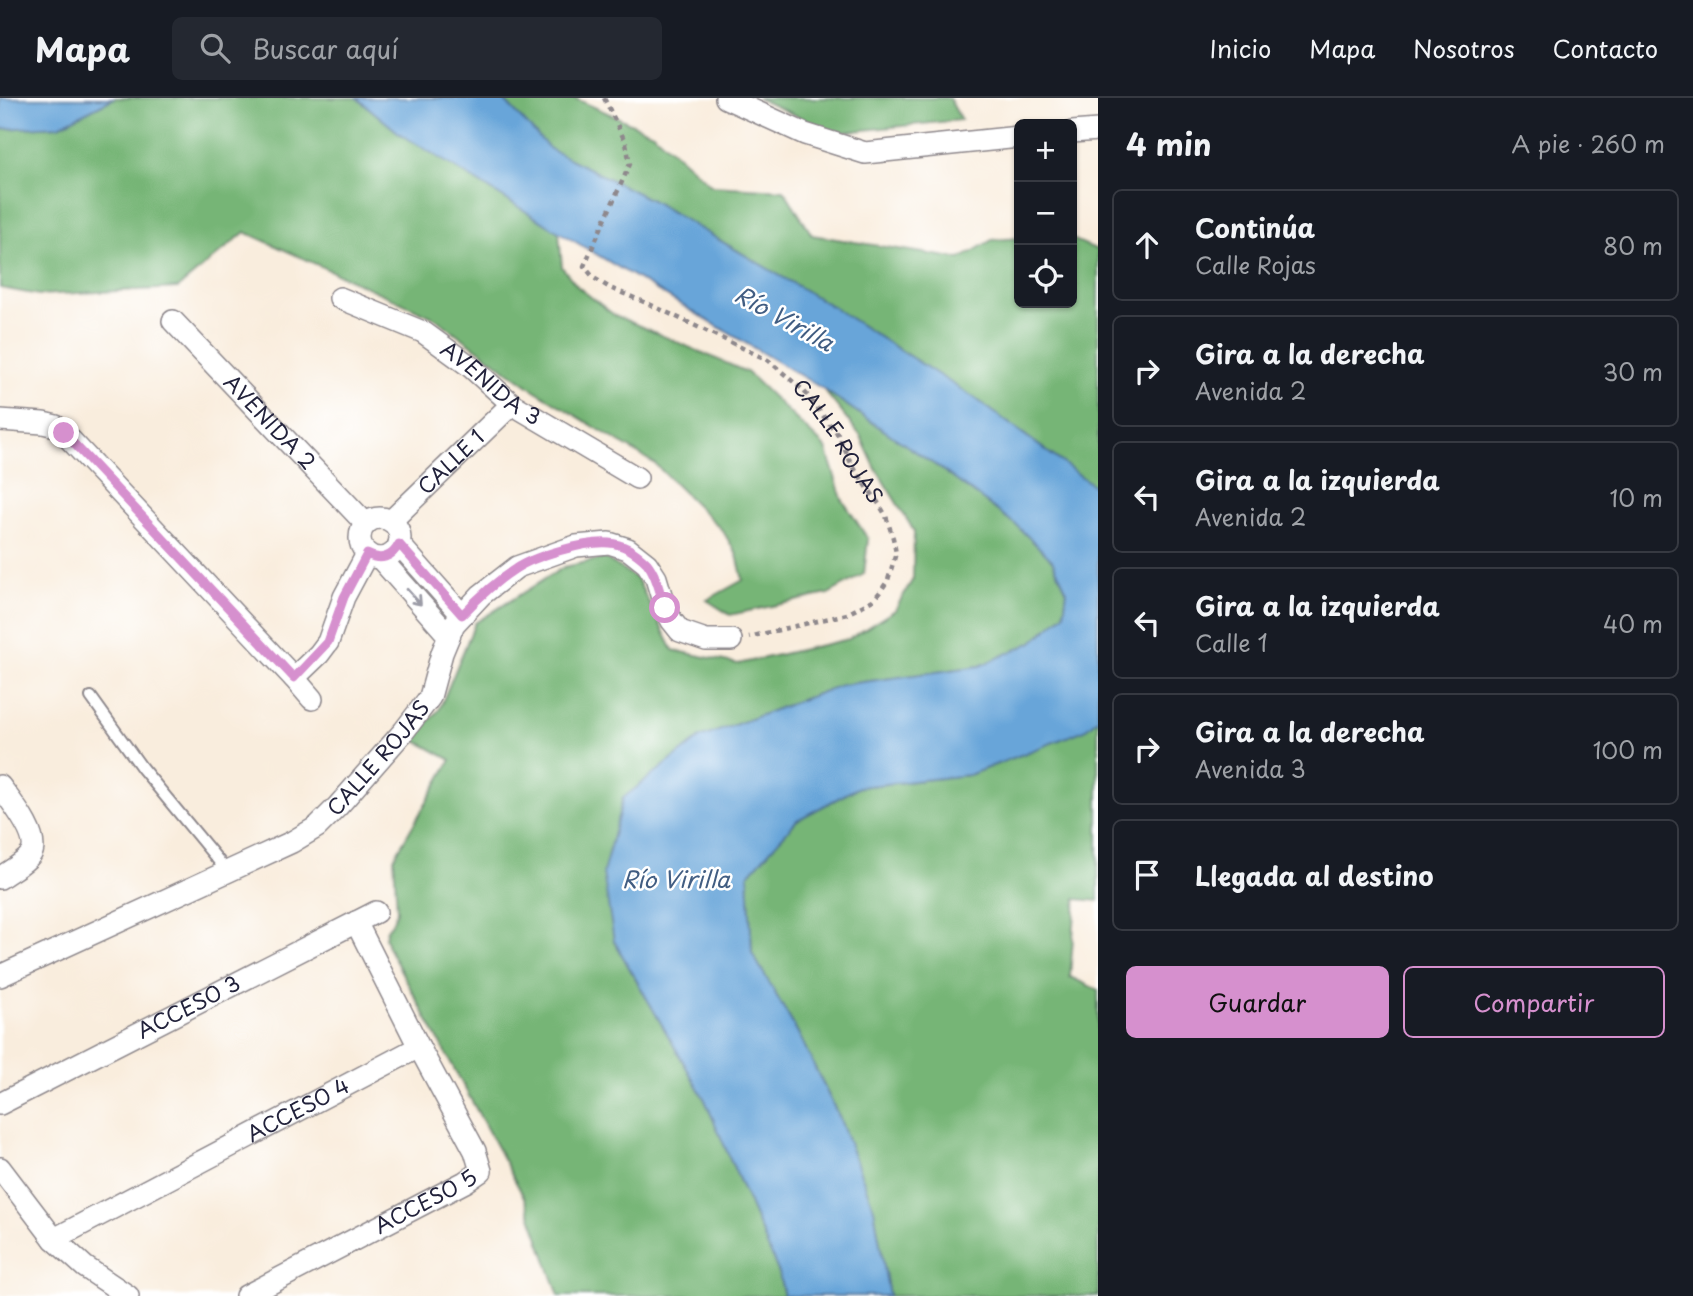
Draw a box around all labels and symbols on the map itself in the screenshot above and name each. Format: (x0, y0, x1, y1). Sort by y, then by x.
water label: Río Virilla (729, 276, 841, 360)
street label: AVENIDA 3 (435, 332, 548, 432)
street label: AVENIDA 2 (218, 366, 324, 476)
street label: CALLE ROJAS (786, 370, 892, 509)
route end (48, 417, 79, 448)
street label: CALLE 1 (409, 421, 491, 501)
one-way arrow (406, 588, 422, 606)
route start (649, 592, 680, 623)
street label: CALLE ROJAS (319, 692, 436, 822)
water label: Río Virilla (622, 861, 731, 896)
street label: ACCESO 3 (131, 966, 245, 1046)
street label: ACCESO 4 (240, 1068, 354, 1149)
street label: ACCESO 5 (368, 1160, 483, 1241)

